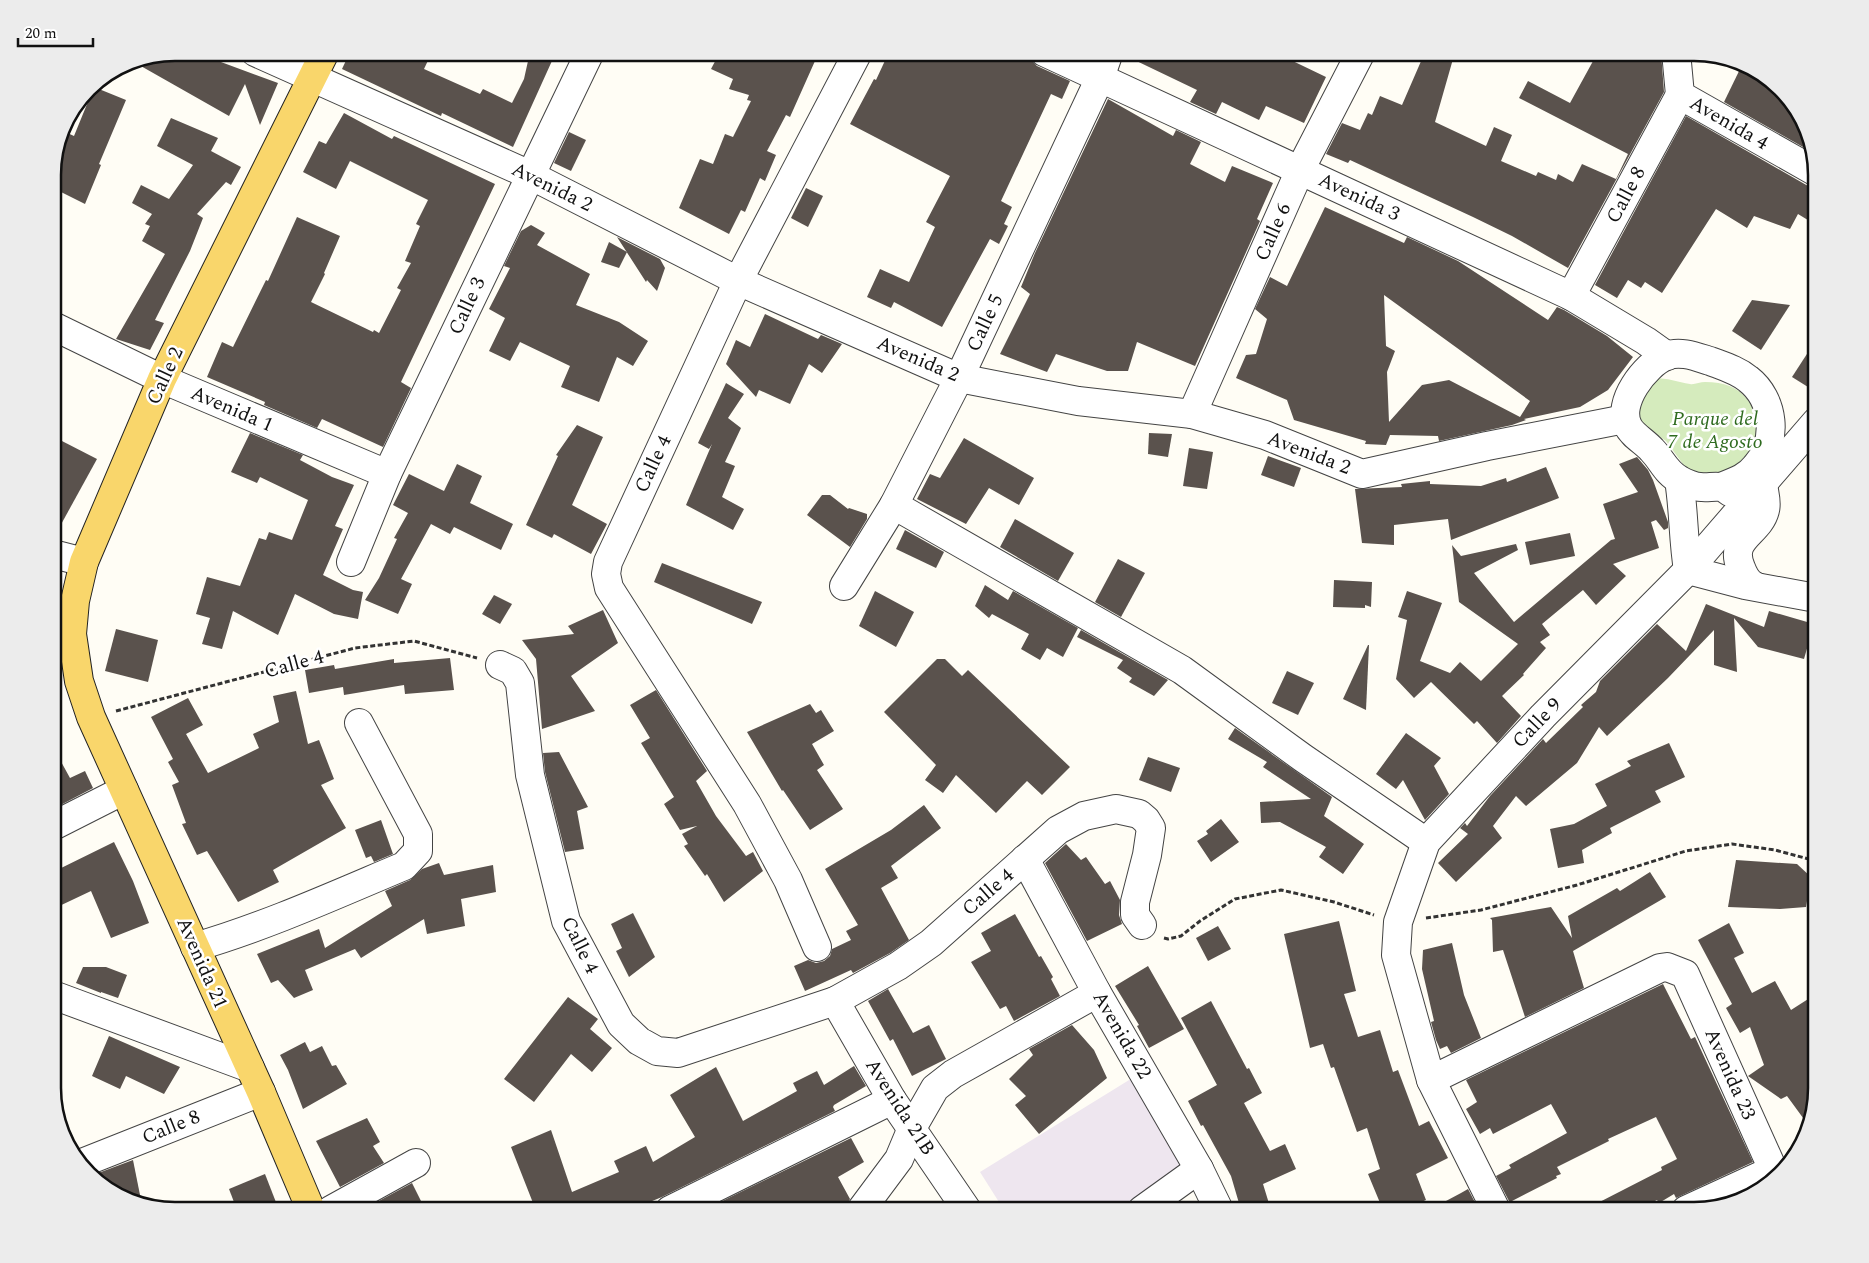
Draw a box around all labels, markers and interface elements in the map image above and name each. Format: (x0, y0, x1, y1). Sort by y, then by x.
scale bar (18, 15, 92, 47)
text: 20 m (25, 22, 57, 45)
street label: Avenida 4 (1684, 88, 1774, 158)
street label: Avenida 2 (506, 154, 598, 220)
street label: Calle 8 (1599, 161, 1653, 229)
street label: Avenida 3 (1313, 165, 1405, 229)
street label: Calle 6 (1247, 198, 1299, 266)
street label: Calle 3 (441, 272, 493, 340)
street label: Calle 5 (959, 289, 1011, 357)
street label: Avenida 2 (872, 328, 964, 390)
street label: Calle 2 (139, 342, 191, 410)
street label: Avenida 1 (186, 378, 278, 440)
park label: Parque del 7 de Agosto (1667, 404, 1763, 457)
street label: Avenida 2 (1263, 423, 1355, 483)
street label: Calle 4 (627, 430, 679, 498)
street label: Calle 4 (261, 642, 327, 686)
street label: Calle 9 (1505, 691, 1569, 755)
street label: Calle 4 (955, 861, 1021, 923)
street label: Calle 4 (553, 911, 607, 979)
street label: Avenida 21 (169, 912, 235, 1014)
street label: Avenida 22 (1085, 985, 1159, 1085)
street label: Avenida 23 (1697, 1023, 1763, 1125)
street label: Avenida 21B (857, 1053, 943, 1161)
street label: Calle 8 (137, 1102, 205, 1152)

